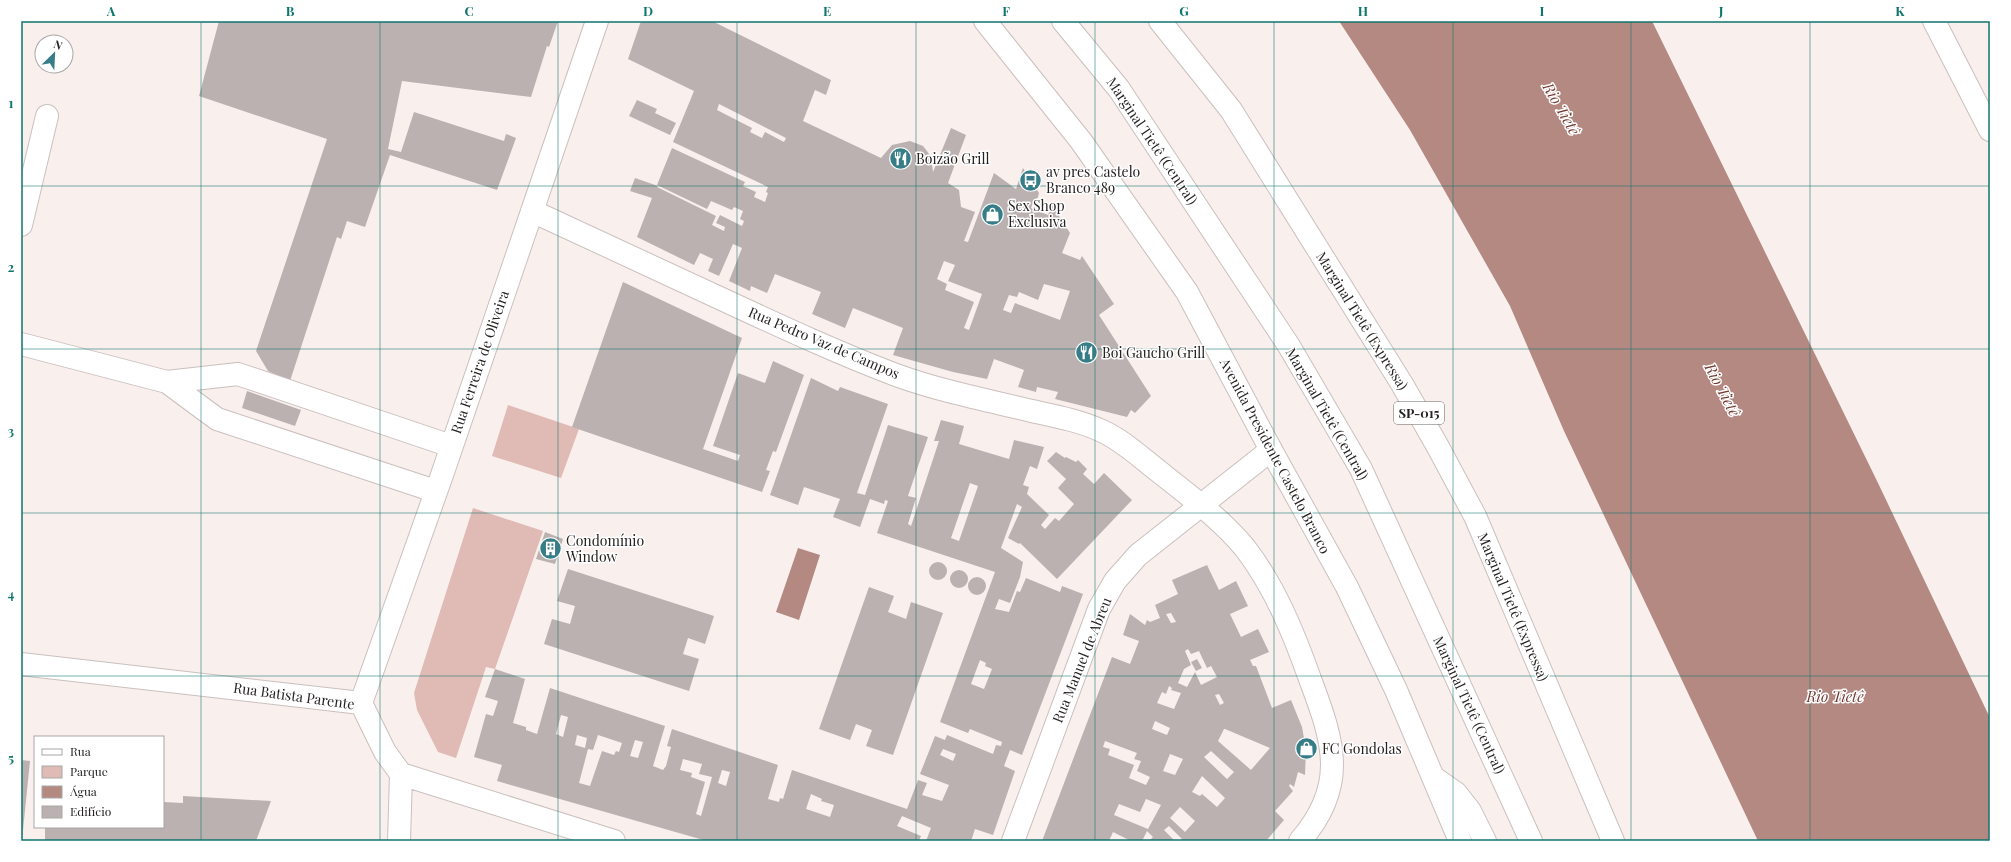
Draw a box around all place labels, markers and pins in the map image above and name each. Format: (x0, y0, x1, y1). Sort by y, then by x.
restaurant icon: Boizão Grill (887, 146, 913, 172)
place label: Boizão Grill (916, 149, 989, 168)
place label: av pres Castelo Branco 489 (1046, 162, 1141, 197)
bus stop icon: av pres Castelo Branco 489 (1018, 167, 1044, 193)
place label: Sex Shop Exclusiva (1008, 196, 1067, 231)
shop icon: Sex Shop Exclusiva (980, 201, 1006, 227)
restaurant icon: Boi Gaucho Grill (1073, 340, 1099, 366)
place label: Boi Gaucho Grill (1102, 343, 1205, 362)
place label: Condomínio Window (565, 531, 644, 566)
building icon: Condomínio Window (537, 536, 563, 562)
shop icon: FC Gondolas (1293, 736, 1319, 762)
place label: FC Gondolas (1322, 739, 1402, 758)

